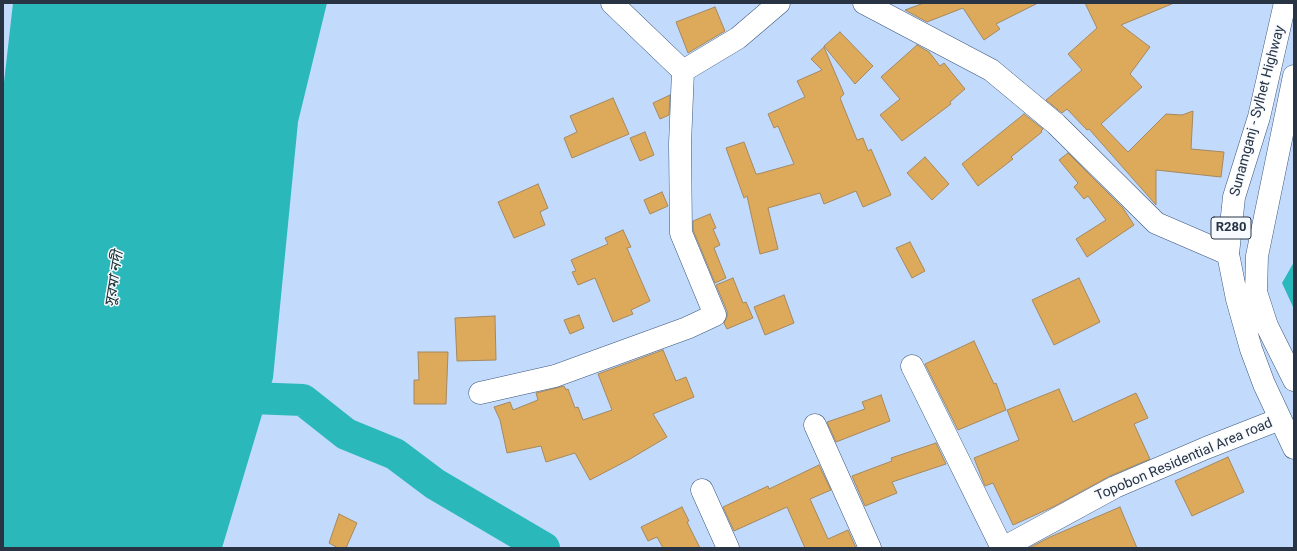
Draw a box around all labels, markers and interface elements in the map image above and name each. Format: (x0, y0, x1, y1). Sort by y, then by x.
street label: Sunamganj - Sylhet Highway (1227, 24, 1289, 198)
road number: R280 (1211, 217, 1251, 239)
water label: সুরমা নদী (102, 250, 128, 308)
street label: Topobon Residential Area road (1093, 415, 1275, 505)

